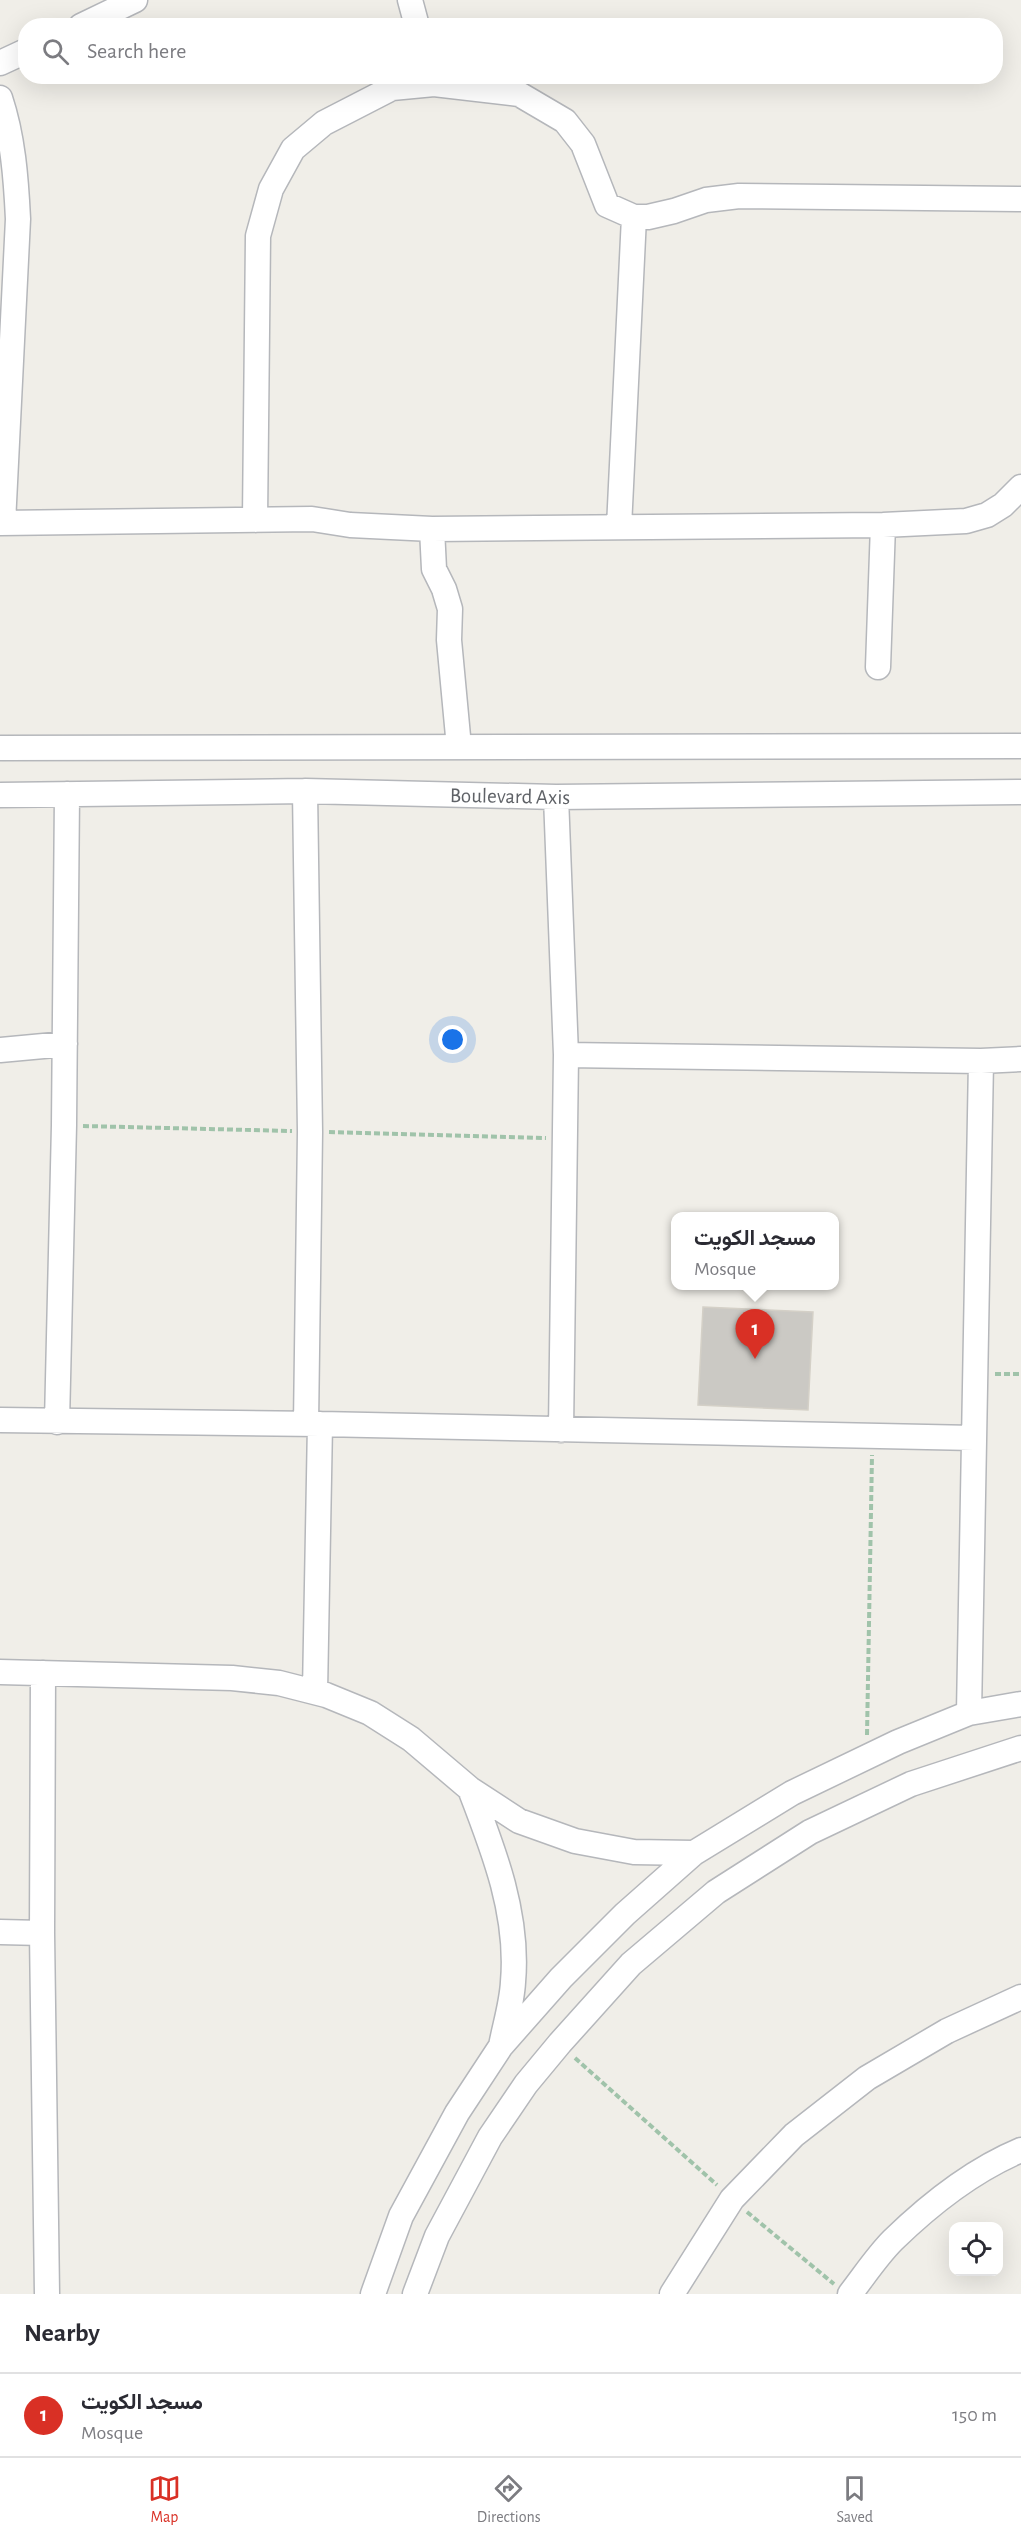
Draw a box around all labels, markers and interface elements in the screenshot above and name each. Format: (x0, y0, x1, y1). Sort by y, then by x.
search box (18, 18, 1003, 84)
icon: search (39, 35, 72, 68)
text: Search here (87, 40, 186, 62)
street label: Boulevard Axis (450, 785, 570, 808)
your location (438, 1025, 467, 1054)
popup (671, 1212, 839, 1290)
text: مسجد الكويت (694, 1227, 816, 1249)
text: Mosque (694, 1259, 756, 1279)
pin: 1 (736, 1310, 774, 1359)
map controls (949, 2222, 1003, 2276)
button: locate (949, 2222, 1003, 2276)
text: Nearby (24, 2320, 100, 2346)
text: مسجد الكويت (81, 2391, 203, 2413)
text: 1 (40, 2405, 47, 2425)
text: 150 m (952, 2405, 997, 2425)
text: Mosque (81, 2423, 143, 2443)
tab: Map (148, 2472, 181, 2527)
tab: Directions (477, 2472, 541, 2527)
tab: Saved (836, 2472, 873, 2527)

